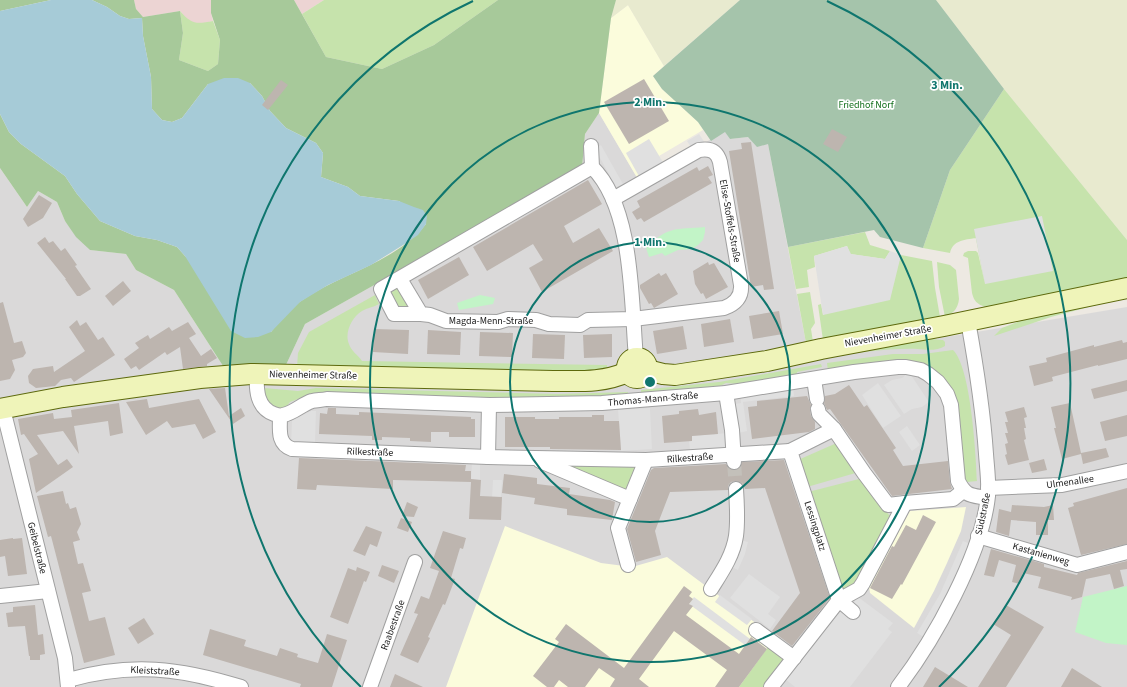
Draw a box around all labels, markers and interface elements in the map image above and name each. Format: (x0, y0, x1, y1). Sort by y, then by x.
text: 3 Min. (931, 77, 963, 94)
text: 2 Min. (634, 94, 666, 111)
park label: Friedhof Norf (838, 98, 895, 112)
street label: Elise-Stoffels-Straße (716, 178, 744, 264)
text: 1 Min. (634, 234, 666, 251)
street label: Magda-Menn-Straße (449, 314, 533, 328)
street label: Nievenheimer Straße (843, 321, 933, 351)
street label: Nievenheimer Straße (269, 367, 357, 383)
centre of rings (643, 375, 657, 389)
street label: Thomas-Mann-Straße (607, 388, 699, 410)
street label: Rilkestraße (346, 444, 394, 460)
street label: Rilkestraße (666, 449, 714, 467)
street label: Ulmenallee (1045, 472, 1095, 492)
street label: Südstraße (972, 492, 994, 536)
street label: Lessingplatz (800, 499, 830, 553)
street label: Geibelstraße (24, 521, 50, 575)
street label: Kastanienweg (1011, 539, 1071, 569)
street label: Raabestraße (377, 598, 409, 652)
street label: Kleiststraße (130, 663, 180, 679)

